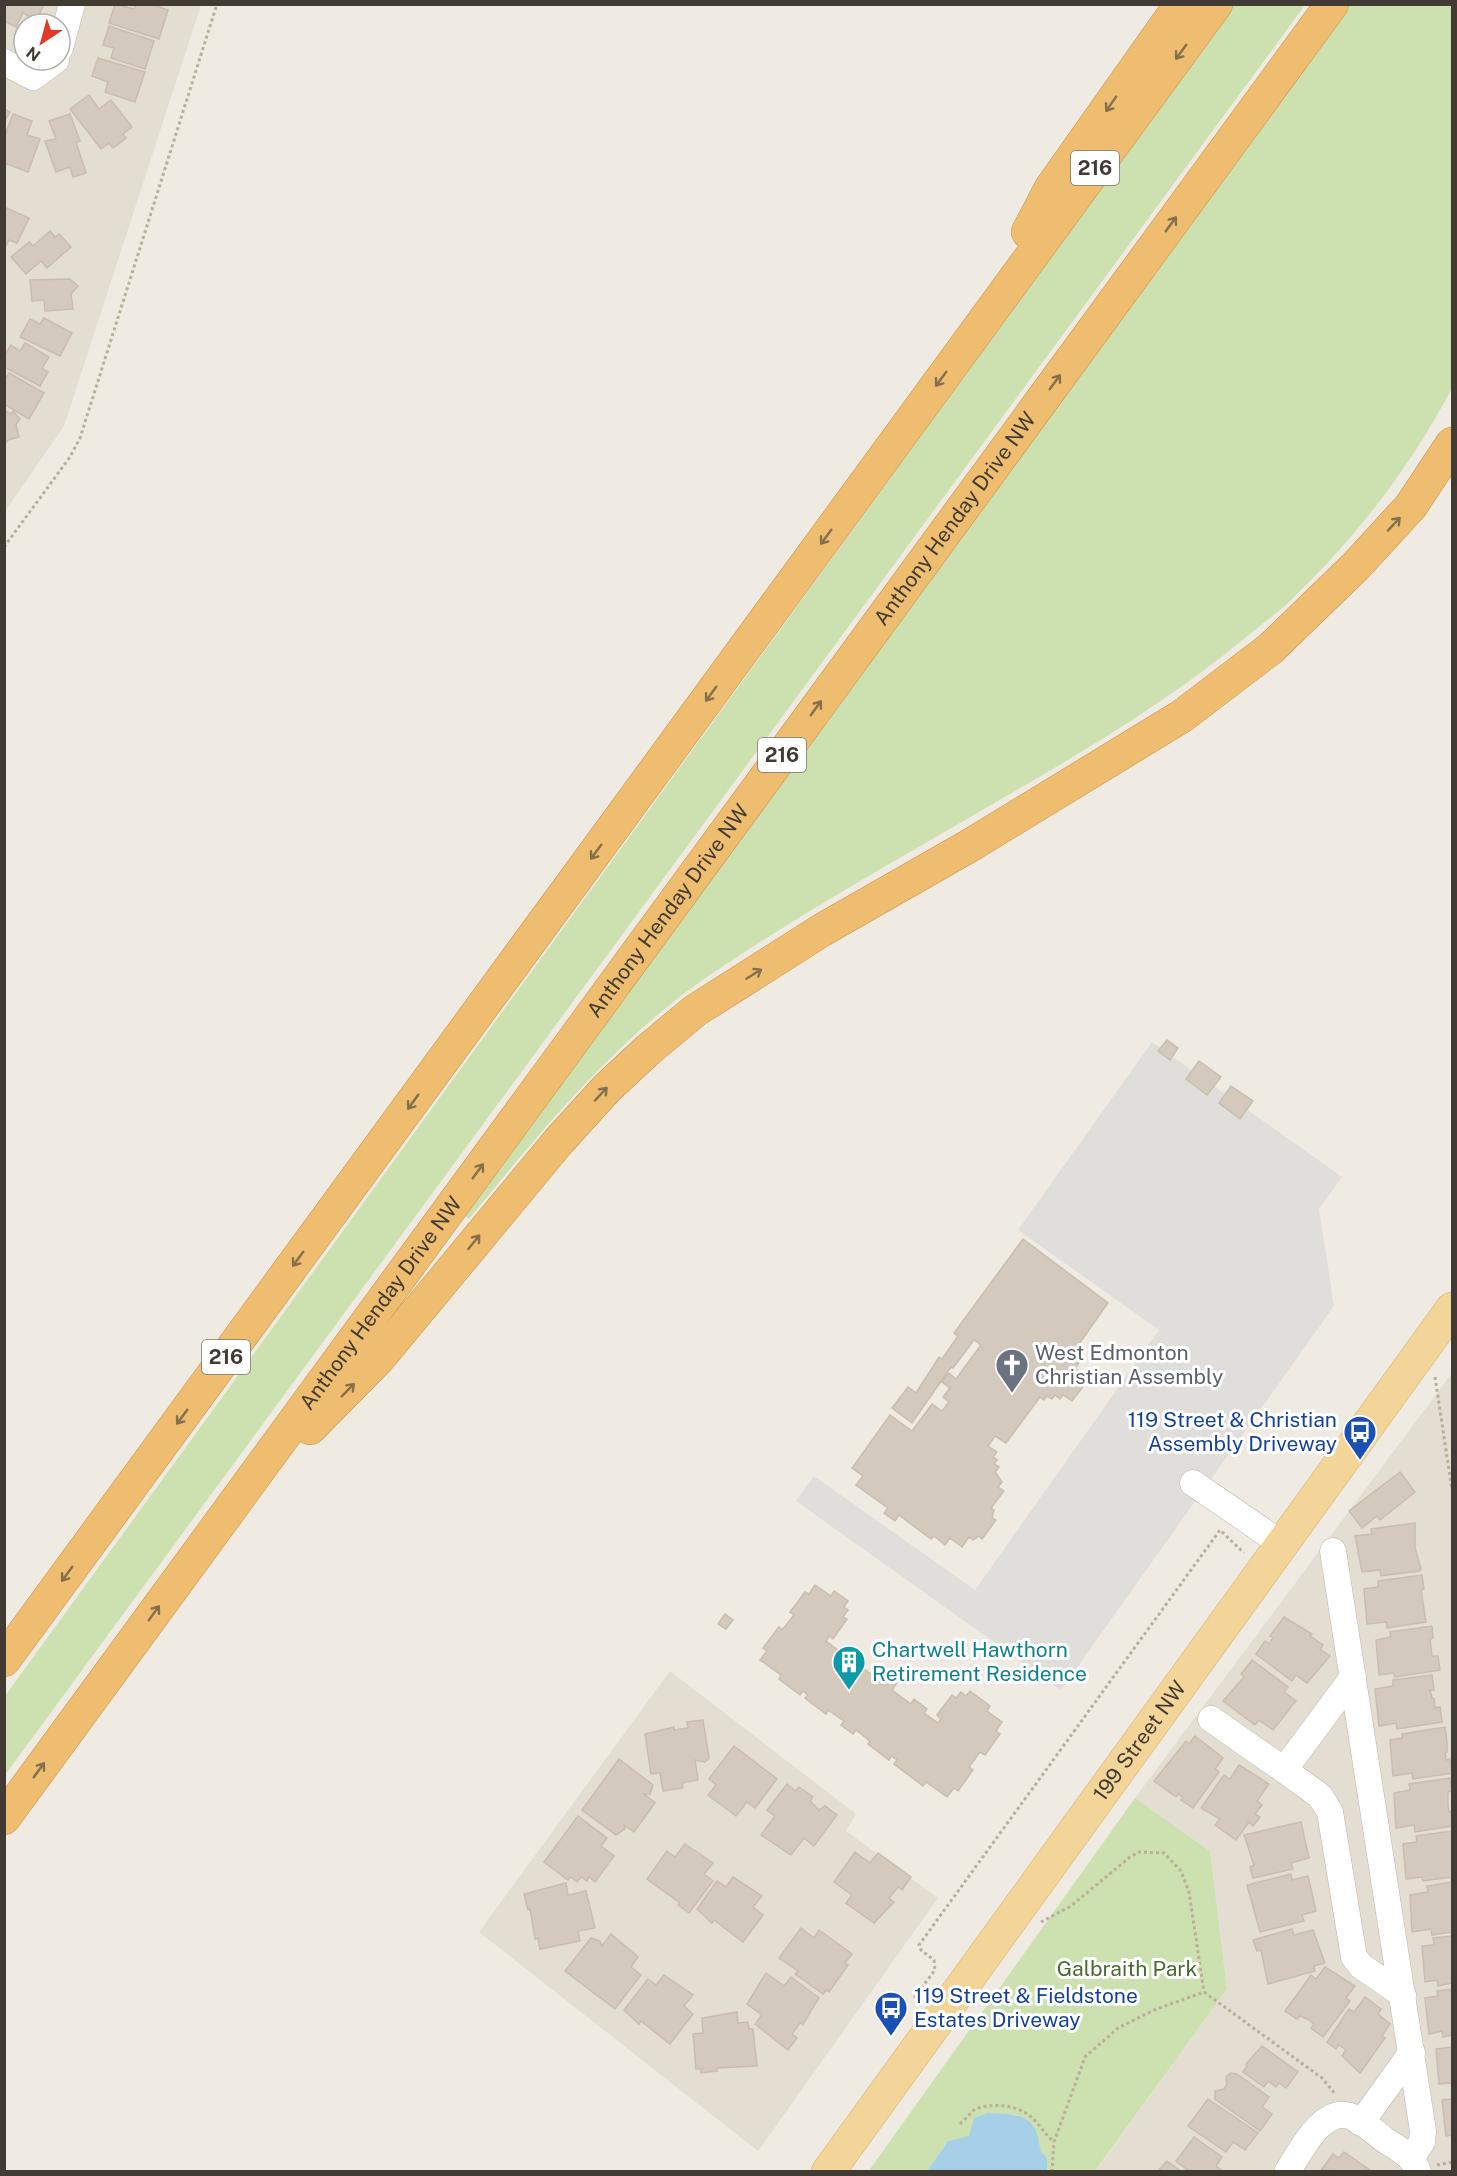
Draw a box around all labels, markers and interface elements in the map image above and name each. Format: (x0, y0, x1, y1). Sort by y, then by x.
north arrow (12, 12, 72, 72)
text: N (23, 42, 44, 65)
one-way arrow (1175, 43, 1187, 59)
one-way arrow (1105, 95, 1117, 111)
road number: 216 (1071, 151, 1119, 185)
one-way arrow (1164, 217, 1177, 233)
one-way arrow (935, 370, 947, 386)
one-way arrow (1049, 374, 1062, 390)
street label: Anthony Henday Drive NW (868, 407, 1041, 630)
one-way arrow (1387, 517, 1401, 532)
one-way arrow (820, 528, 832, 544)
one-way arrow (705, 686, 717, 702)
one-way arrow (810, 701, 822, 717)
road number: 216 (758, 738, 806, 772)
street label: Anthony Henday Drive NW (581, 799, 754, 1022)
one-way arrow (590, 843, 602, 859)
one-way arrow (745, 968, 762, 980)
one-way arrow (594, 1087, 608, 1102)
one-way arrow (407, 1093, 419, 1109)
one-way arrow (472, 1163, 484, 1179)
street label: Anthony Henday Drive NW (294, 1191, 467, 1414)
one-way arrow (467, 1235, 481, 1250)
one-way arrow (291, 1251, 304, 1267)
road number: 216 (202, 1340, 250, 1374)
place label: West Edmonton Christian Assembly (1035, 1340, 1223, 1389)
church icon: West Edmonton Christian Assembly (994, 1347, 1030, 1394)
one-way arrow (340, 1383, 355, 1398)
place label: 119 Street & Christian Assembly Driveway (1128, 1407, 1337, 1456)
one-way arrow (176, 1408, 189, 1424)
bus stop icon: 119 Street & Christian Assembly Driveway (1342, 1414, 1378, 1461)
one-way arrow (61, 1565, 74, 1581)
one-way arrow (148, 1606, 161, 1622)
place label: Chartwell Hawthorn Retirement Residence (872, 1637, 1087, 1686)
building icon: Chartwell Hawthorn Retirement Residence (831, 1644, 867, 1691)
street label: 199 Street NW (1088, 1676, 1191, 1806)
one-way arrow (33, 1763, 45, 1779)
park label: Galbraith Park (1057, 1956, 1198, 1981)
place label: 119 Street & Fieldstone Estates Driveway (914, 1983, 1138, 2032)
bus stop icon: 119 Street & Fieldstone Estates Driveway (873, 1990, 909, 2037)

